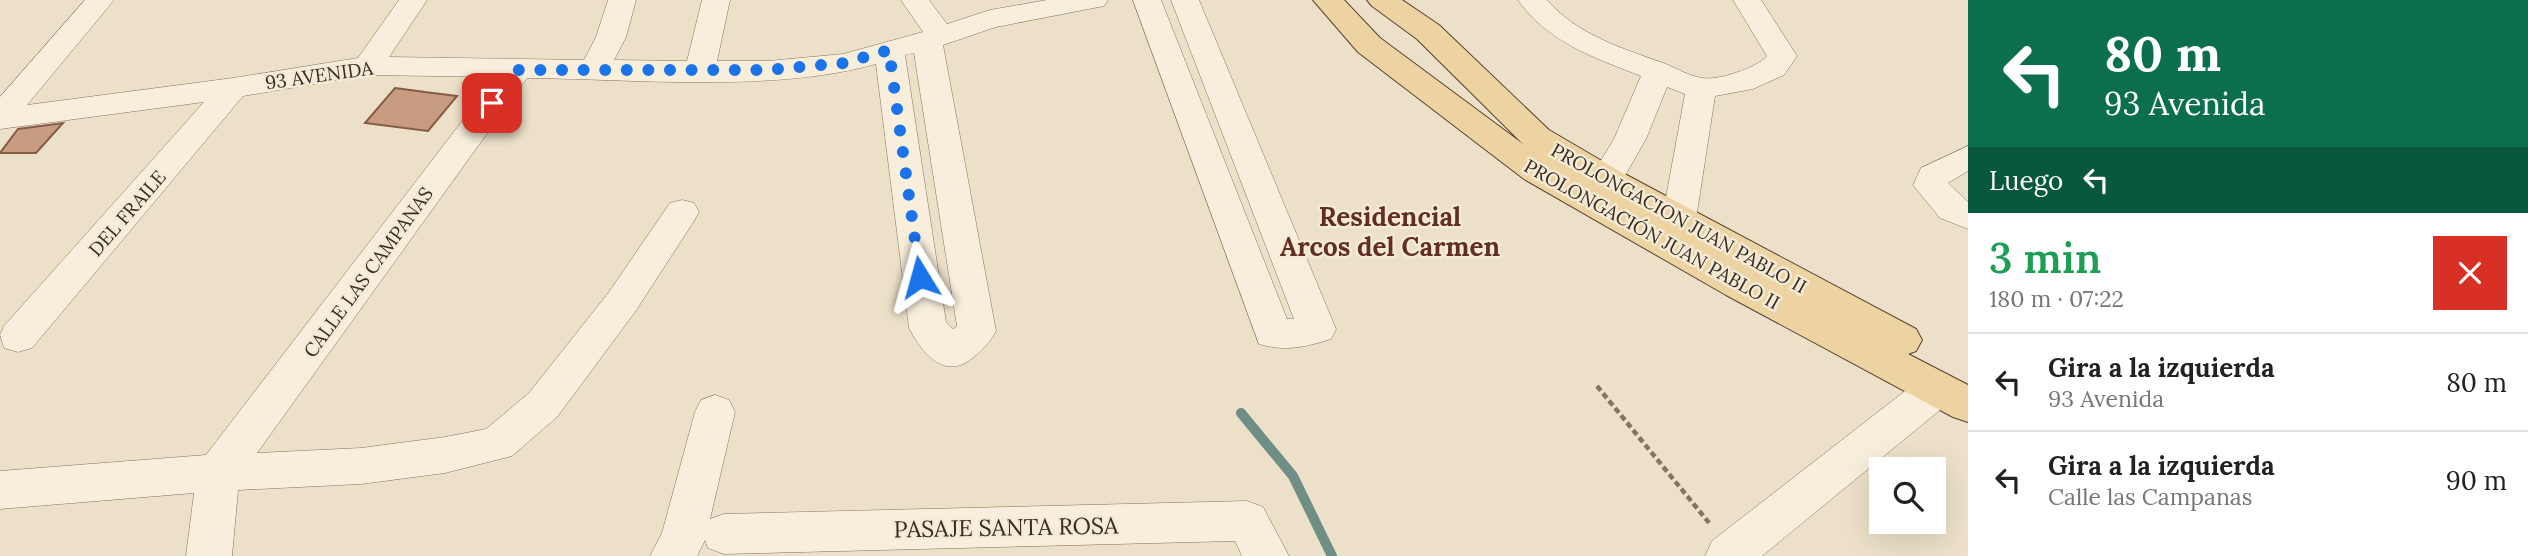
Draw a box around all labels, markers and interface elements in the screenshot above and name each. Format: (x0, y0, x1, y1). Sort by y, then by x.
text: 80 m (2104, 22, 2221, 84)
icon: left (1989, 28, 2080, 119)
street label: 93 AVENIDA (264, 55, 375, 94)
pin (462, 73, 522, 133)
text: 93 Avenida (2104, 83, 2266, 124)
icon: arrive (473, 84, 511, 122)
street label: PROLONGACION JUAN PABLO II (1547, 138, 1811, 298)
street label: PROLONGACIÓN JUAN PABLO II (1520, 154, 1784, 314)
icon: left (2077, 161, 2115, 199)
text: Luego (1989, 164, 2063, 197)
street label: DEL FRAILE (83, 165, 171, 261)
street label: CALLE LAS CAMPANAS (298, 182, 438, 362)
district label: Residencial Arcos del Carmen (1280, 200, 1500, 263)
text: 3 min (1989, 231, 2101, 285)
button: close (2433, 236, 2507, 310)
position arrow (883, 240, 957, 314)
text: 180 m · 07:22 (1989, 284, 2124, 313)
text: Gira a la izquierda (2048, 351, 2275, 384)
icon: left (1989, 363, 2027, 401)
text: 80 m (2446, 366, 2507, 399)
text: 93 Avenida (2048, 384, 2164, 413)
text: Gira a la izquierda (2048, 449, 2275, 482)
map controls (1869, 457, 1946, 534)
button: search (1869, 457, 1946, 534)
icon: left (1989, 461, 2027, 499)
text: 90 m (2446, 464, 2507, 497)
text: Calle las Campanas (2048, 482, 2252, 511)
street label: PASAJE SANTA ROSA (893, 511, 1119, 543)

